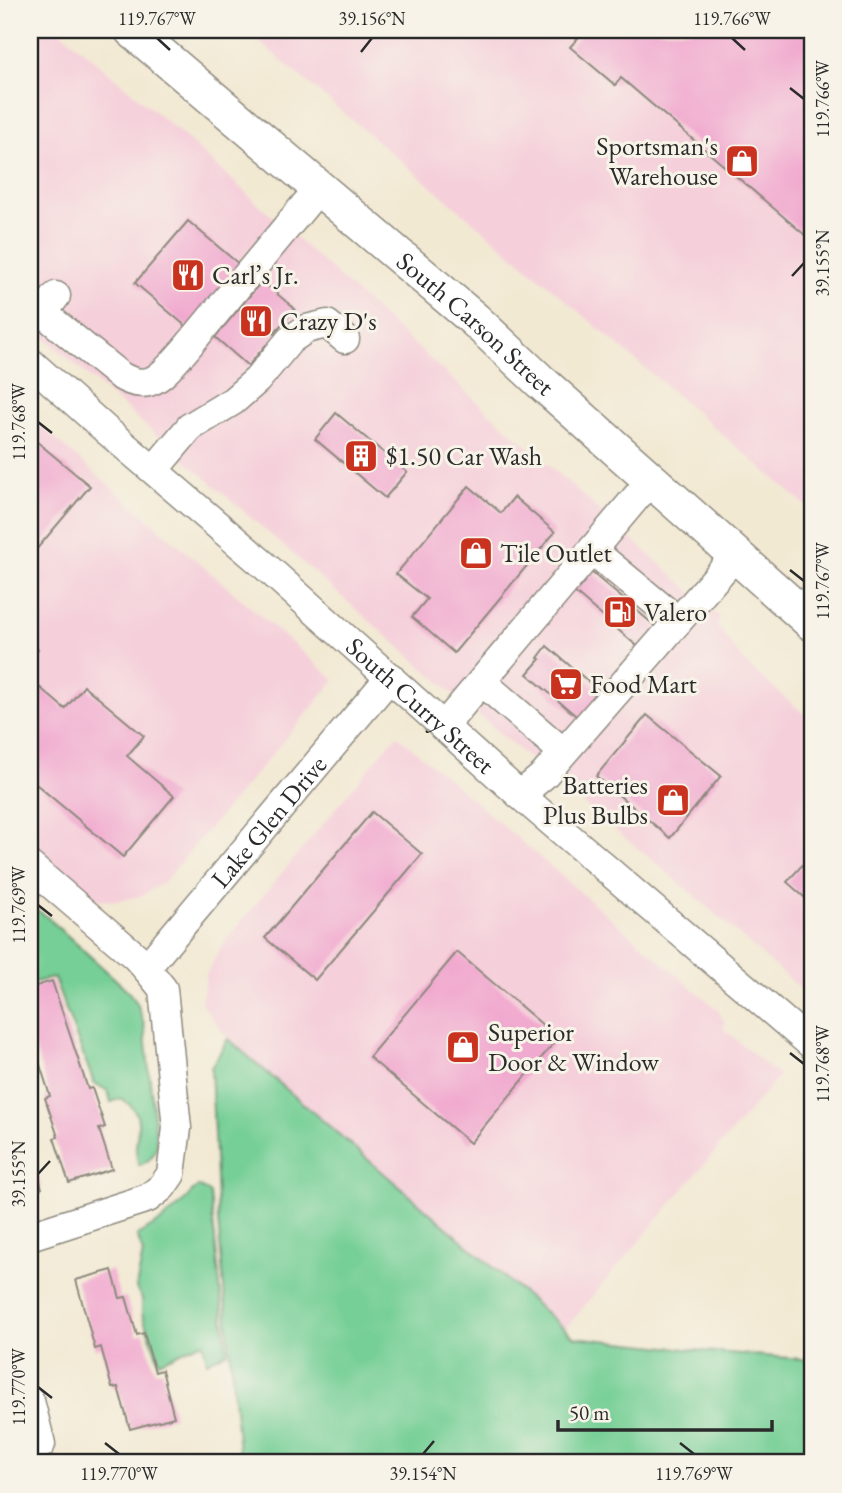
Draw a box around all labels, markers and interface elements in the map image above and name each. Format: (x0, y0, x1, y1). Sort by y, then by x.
text: 119.767°W (118, 7, 196, 30)
text: 39.156°N (339, 7, 406, 30)
text: 119.766°W (693, 7, 771, 30)
text: 119.766°W (811, 60, 834, 138)
place label: Sportsman's Warehouse (596, 129, 718, 193)
shop icon: Sportsman's Warehouse (723, 142, 761, 180)
text: 39.155°N (811, 229, 834, 296)
street label: South Carson Street (390, 244, 562, 403)
restaurant icon: Carl’s Jr. (169, 256, 207, 294)
place label: Carl’s Jr. (212, 258, 299, 292)
restaurant icon: Crazy D's (237, 302, 275, 340)
place label: Crazy D's (280, 304, 377, 338)
text: 119.768°W (7, 383, 30, 461)
building icon: $1.50 Car Wash (342, 437, 380, 475)
place label: $1.50 Car Wash (386, 439, 542, 473)
shop icon: Tile Outlet (457, 534, 495, 572)
place label: Tile Outlet (500, 536, 612, 570)
text: 119.767°W (811, 542, 834, 620)
fuel station icon: Valero (601, 593, 639, 631)
place label: Valero (644, 595, 707, 629)
street label: South Curry Street (339, 630, 502, 781)
supermarket icon: Food Mart (547, 665, 585, 703)
place label: Food Mart (590, 667, 697, 701)
street label: Lake Glen Drive (203, 748, 334, 895)
place label: Batteries Plus Bulbs (543, 768, 648, 832)
shop icon: Batteries Plus Bulbs (654, 781, 692, 819)
text: 119.769°W (7, 866, 30, 944)
place label: Superior Door & Window (488, 1015, 659, 1079)
text: 119.768°W (811, 1025, 834, 1103)
shop icon: Superior Door & Window (444, 1028, 482, 1066)
text: 39.155°N (7, 1140, 30, 1207)
text: 119.770°W (7, 1348, 30, 1426)
scale bar (558, 1388, 772, 1432)
text: 50 m (569, 1399, 610, 1426)
text: 119.770°W (80, 1462, 158, 1485)
text: 39.154°N (390, 1462, 457, 1485)
text: 119.769°W (655, 1462, 733, 1485)

